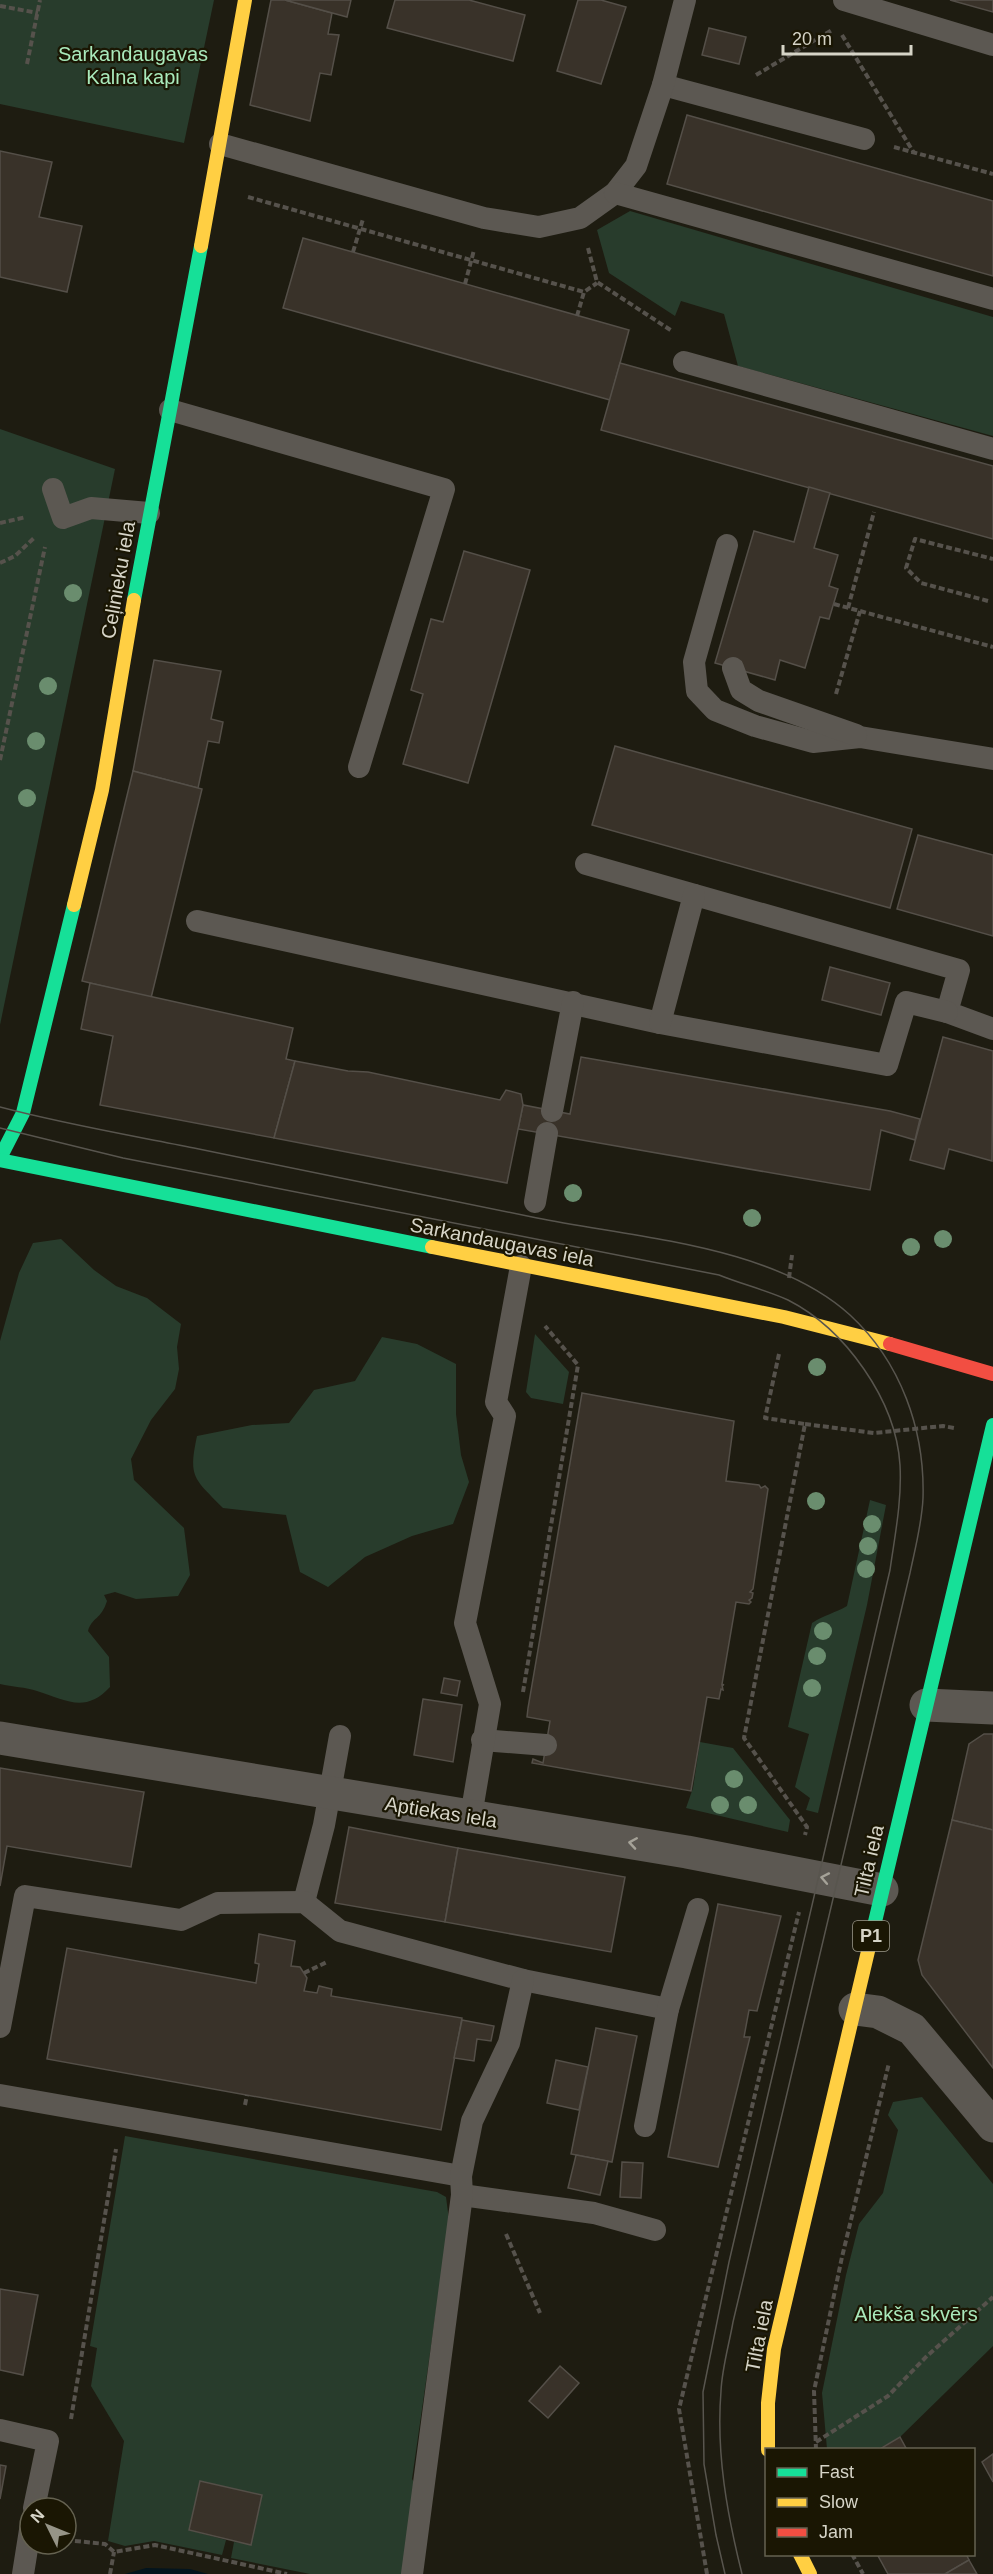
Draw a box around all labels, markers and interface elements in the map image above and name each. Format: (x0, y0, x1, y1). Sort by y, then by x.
scale bar (783, 18, 910, 56)
text: 20 m (792, 29, 832, 49)
park label: Sarkandaugavas Kalna kapi (58, 43, 208, 88)
street label: Ceļinieku iela (97, 519, 139, 640)
street label: Sarkandaugavas iela (408, 1213, 597, 1271)
street label: Aptiekas iela (383, 1792, 500, 1832)
street label: Tilta iela (850, 1822, 888, 1899)
one-way arrow (628, 1837, 638, 1850)
one-way arrow (820, 1872, 830, 1885)
road number: P1 (853, 1921, 889, 1951)
street label: Tilta iela (741, 2297, 777, 2374)
park label: Alekša skvērs (854, 2303, 978, 2325)
legend (765, 2448, 975, 2556)
text: Fast (819, 2462, 854, 2482)
text: Slow (819, 2492, 859, 2512)
north arrow (18, 2496, 78, 2556)
text: N (27, 2506, 48, 2526)
text: Jam (819, 2522, 853, 2542)

